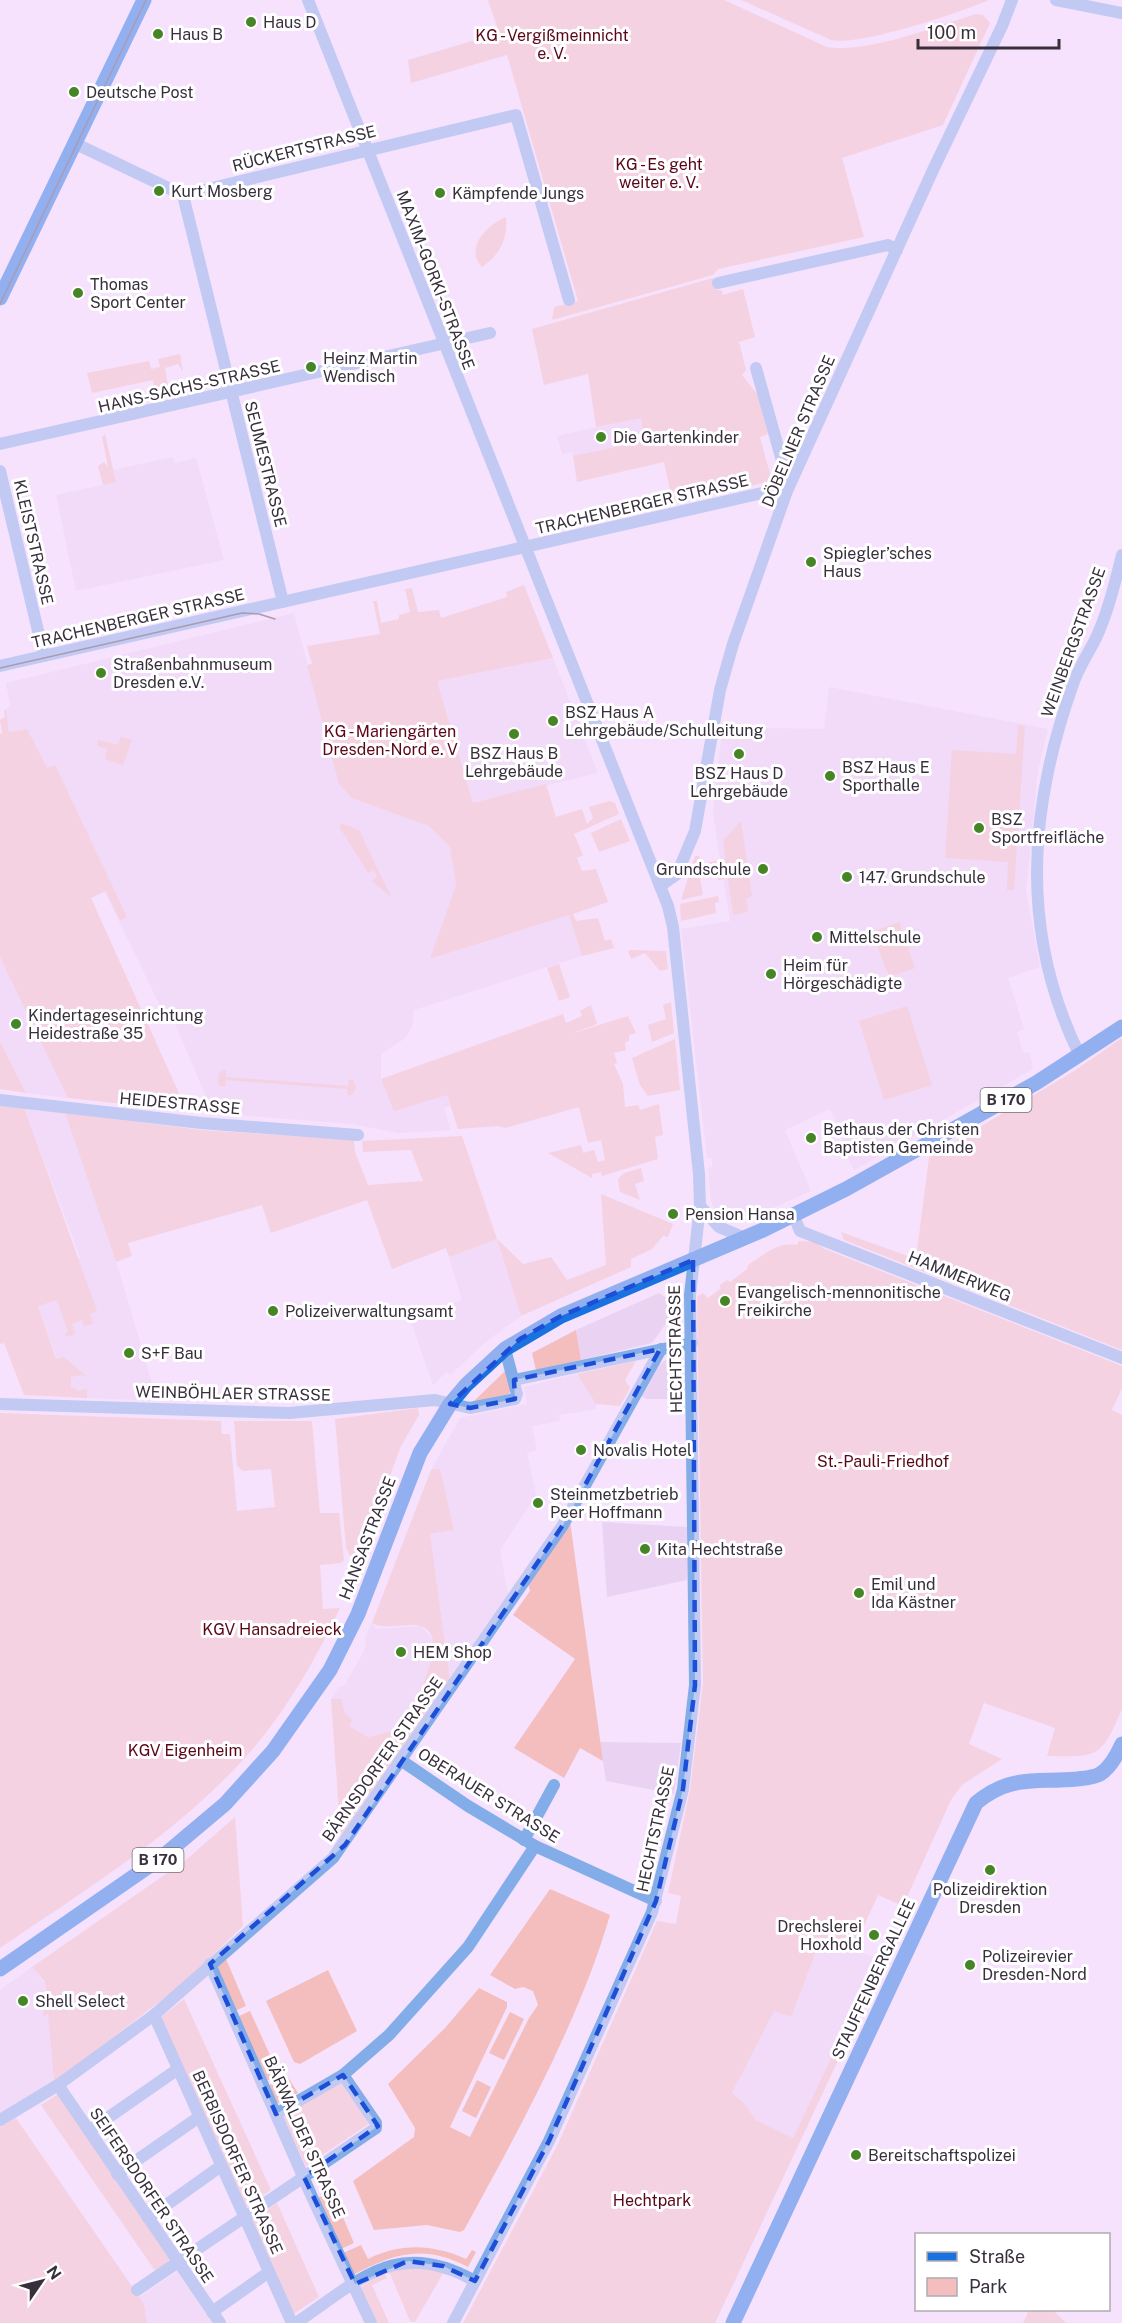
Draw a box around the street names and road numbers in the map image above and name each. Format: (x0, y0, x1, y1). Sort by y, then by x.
street label: RÜCKERTSTRASSE (230, 120, 378, 176)
street label: MAXIM-GORKI-STRASSE (393, 188, 479, 372)
street label: DÖBELNER STRASSE (757, 352, 839, 510)
street label: HANS-SACHS-STRASSE (96, 356, 282, 417)
street label: SEUMESTRASSE (241, 399, 290, 529)
street label: TRACHENBERGER STRASSE (534, 471, 750, 538)
street label: KLEISTSTRASSE (10, 478, 57, 607)
street label: WEINBERGSTRASSE (1037, 564, 1109, 720)
street label: TRACHENBERGER STRASSE (30, 585, 246, 652)
road number: B 170 (980, 1088, 1032, 1112)
street label: HEIDESTRASSE (119, 1089, 241, 1118)
street label: HAMMERWEG (906, 1247, 1014, 1306)
street label: HECHTSTRASSE (665, 1285, 686, 1413)
street label: WEINBÖHLAER STRASSE (135, 1381, 331, 1405)
street label: HANSASTRASSE (335, 1474, 400, 1603)
street label: BÄRNSDORFER STRASSE (317, 1673, 447, 1845)
street label: OBERAUER STRASSE (414, 1744, 563, 1847)
street label: HECHTSTRASSE (633, 1764, 678, 1894)
road number: B 170 (132, 1848, 184, 1872)
street label: STAUFFENBERGALLEE (828, 1896, 919, 2062)
street label: BÄRWALDER STRASSE (260, 2053, 350, 2221)
street label: BERBISDORFER STRASSE (188, 2067, 287, 2257)
street label: SEIFERSDORFER STRASSE (86, 2104, 217, 2286)

